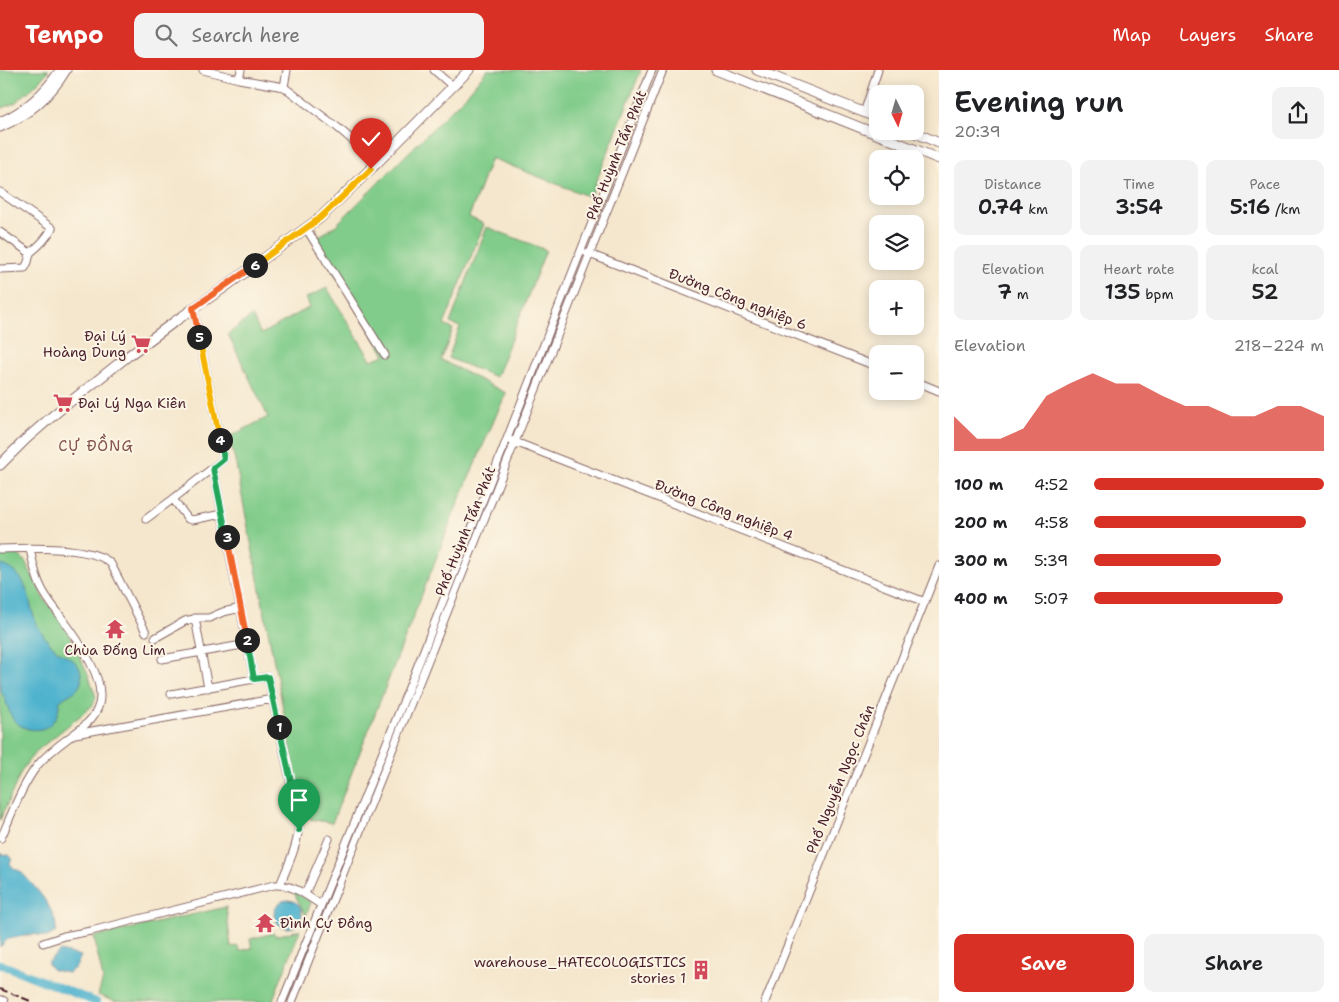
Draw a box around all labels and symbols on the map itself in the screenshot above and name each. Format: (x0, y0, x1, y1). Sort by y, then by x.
north arrow (869, 85, 924, 140)
street label: Phố Huỳnh Tấn Phát (582, 87, 650, 223)
pin (350, 118, 392, 169)
pin: 6 (242, 252, 268, 278)
street label: Đường Công nghiệp 6 (666, 264, 810, 334)
pin: 5 (186, 324, 212, 350)
place label: Đại Lý Hoàng Dung (43, 327, 126, 361)
supermarket icon: Đại Lý Hoàng Dung (130, 333, 152, 355)
supermarket icon: Đại Lý Nga Kiên (52, 392, 74, 414)
place label: Đại Lý Nga Kiên (78, 394, 187, 412)
pin: 4 (208, 428, 232, 452)
district label: CỰ ĐỒNG (58, 433, 134, 456)
street label: Phố Huỳnh Tấn Phát (431, 463, 499, 599)
street label: Đường Công nghiệp 4 (652, 475, 796, 545)
pin: 3 (214, 524, 240, 550)
temple icon: Chùa Đống Lim (104, 618, 126, 640)
pin: 2 (234, 628, 260, 652)
place label: Chùa Đống Lim (65, 641, 165, 659)
street label: Phố Nguyễn Ngọc Chân (802, 701, 878, 856)
pin: 1 (266, 714, 292, 740)
pin (278, 779, 320, 830)
temple icon: Đình Cự Đồng (254, 912, 276, 934)
place label: Đình Cự Đồng (280, 914, 372, 932)
place label: warehouse_HATECOLOGISTICS stories 1 (474, 953, 686, 987)
building icon: warehouse_HATECOLOGISTICS stories 1 (690, 959, 712, 981)

